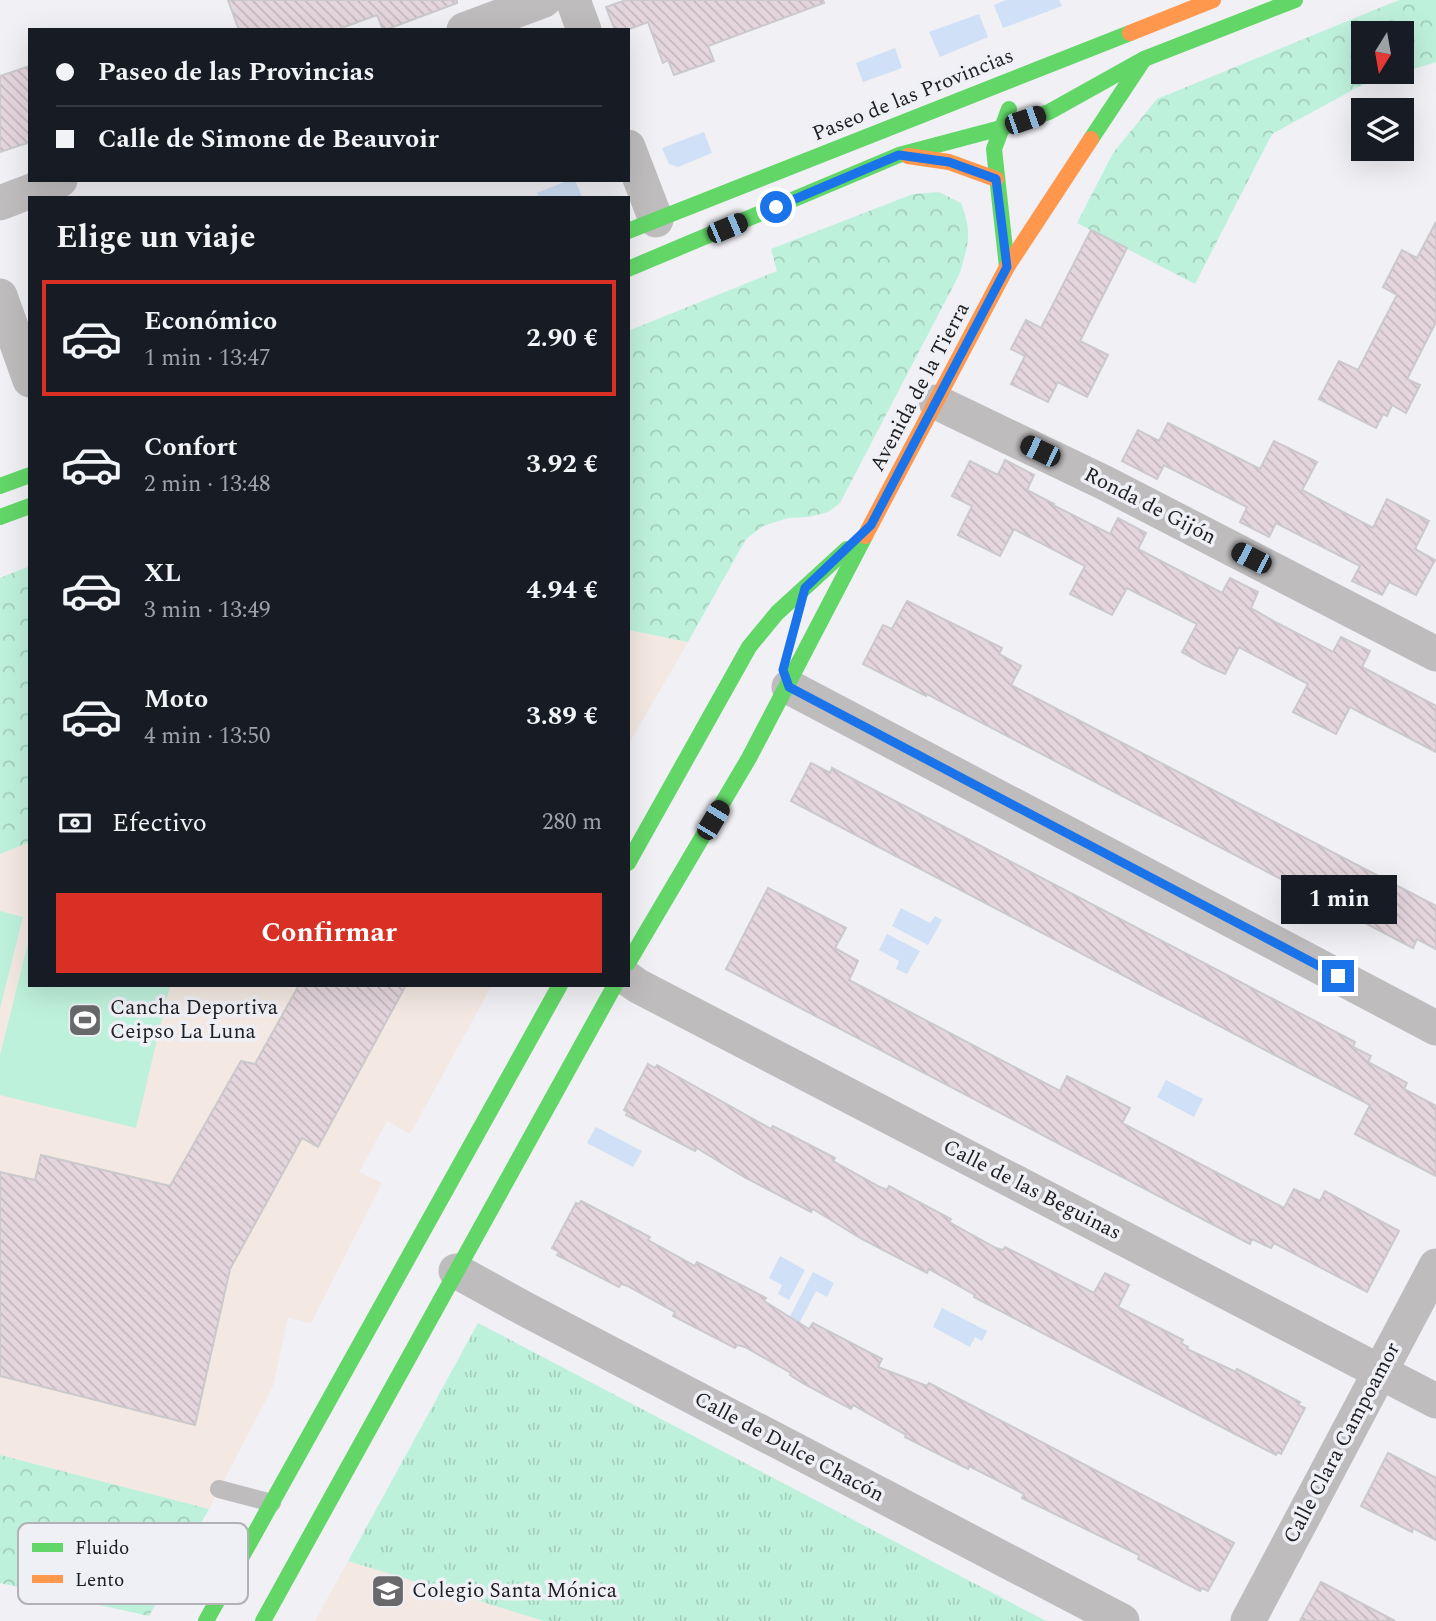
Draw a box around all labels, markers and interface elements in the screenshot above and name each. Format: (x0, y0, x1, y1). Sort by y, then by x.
north arrow (1351, 21, 1414, 84)
map controls (1351, 21, 1414, 161)
street label: Paseo de las Provincias (807, 40, 1019, 150)
text: Paseo de las Provincias (98, 52, 375, 92)
button: layers (1351, 98, 1414, 161)
car (1002, 103, 1049, 137)
text: Calle de Simone de Beauvoir (98, 119, 439, 159)
route start (760, 191, 792, 223)
car (704, 210, 751, 246)
text: Elige un viaje (56, 213, 256, 262)
street label: Avenida de la Tierra (862, 296, 979, 478)
text: Económico (144, 301, 277, 341)
icon: car (60, 307, 123, 370)
text: 2.90 € (526, 318, 598, 358)
text: 1 min · 13:47 (144, 341, 271, 376)
text: Confort (144, 427, 238, 467)
car (1017, 432, 1064, 470)
icon: car (60, 433, 123, 496)
text: 3.92 € (526, 444, 598, 484)
street label: Ronda de Gijón (1078, 459, 1222, 553)
text: 2 min · 13:48 (144, 467, 271, 502)
car (1228, 539, 1275, 577)
text: XL (144, 553, 181, 593)
icon: car (60, 559, 123, 622)
text: 4.94 € (526, 570, 598, 610)
text: 3 min · 13:49 (144, 593, 271, 628)
text: Moto (144, 679, 208, 719)
icon: car (60, 685, 123, 748)
text: 3.89 € (526, 696, 598, 736)
text: 4 min · 13:50 (144, 719, 271, 754)
car (694, 797, 733, 843)
text: Efectivo (112, 803, 207, 843)
icon: cash (56, 804, 94, 842)
text: 280 m (542, 805, 602, 840)
callout: 1 min (1280, 874, 1396, 923)
text: 1 min (1308, 882, 1370, 917)
button: Confirmar (56, 893, 602, 973)
route end (1322, 960, 1354, 992)
place label: Cancha Deportiva Ceipso La Luna (110, 992, 279, 1048)
sports icon: Cancha Deportiva Ceipso La Luna (66, 1001, 104, 1039)
street label: Calle de las Beguinas (937, 1131, 1127, 1249)
street label: Calle Clara Campoamor (1275, 1337, 1409, 1549)
street label: Calle de Dulce Chacón (688, 1383, 890, 1511)
legend (18, 1523, 248, 1604)
text: Fluido (75, 1534, 129, 1563)
text: Lento (75, 1566, 124, 1595)
school or university icon: Colegio Santa Mónica (369, 1572, 407, 1610)
place label: Colegio Santa Mónica (412, 1575, 618, 1607)

